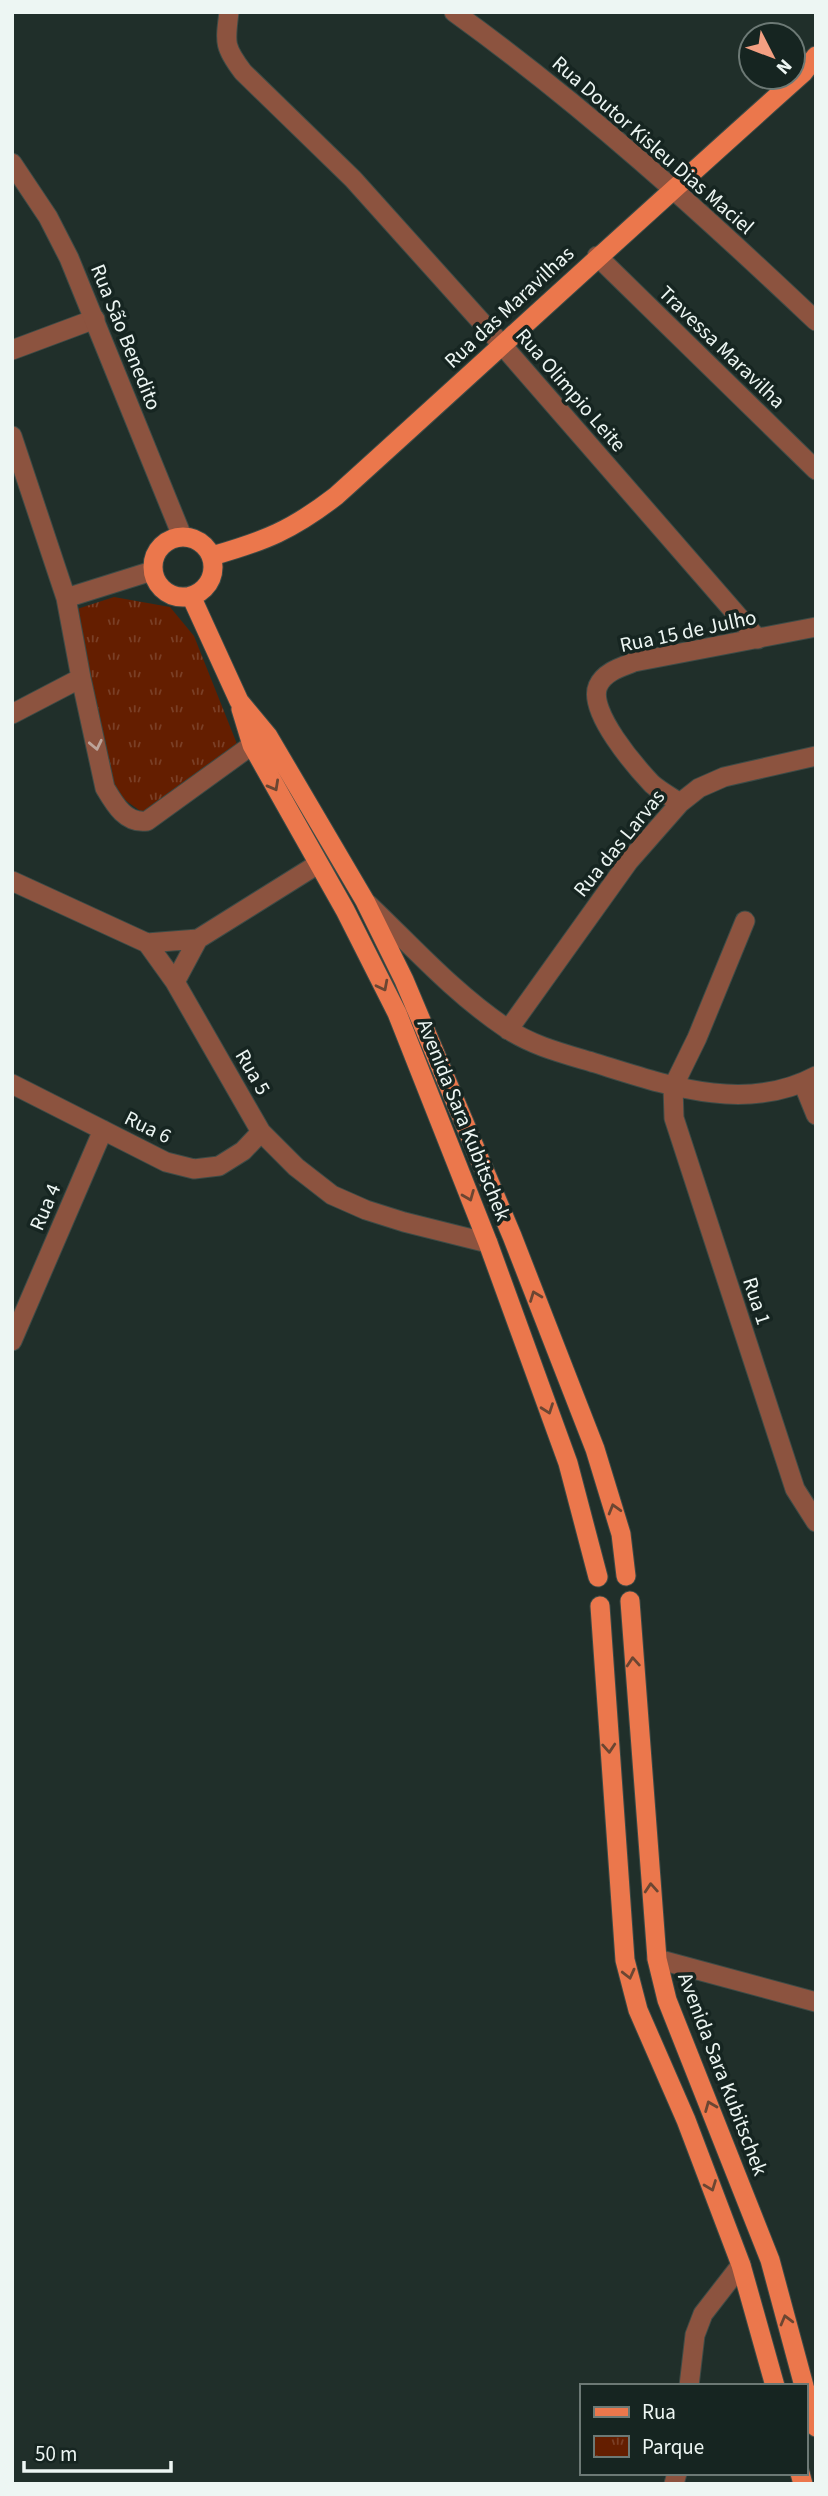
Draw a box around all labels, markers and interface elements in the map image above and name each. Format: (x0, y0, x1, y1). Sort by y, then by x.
north arrow (737, 21, 807, 91)
street label: Rua Doutor Kisleu Dias Maciel (545, 49, 761, 241)
text: N (769, 53, 798, 80)
street label: Rua das Maravilhas (437, 239, 581, 375)
street label: Rua São Benedito (83, 259, 169, 415)
street label: Travessa Maravilha (652, 279, 792, 415)
street label: Rua Olimpio Leite (509, 322, 633, 458)
street label: Rua 15 de Julho (617, 602, 759, 660)
one-way arrow (87, 739, 102, 751)
one-way arrow (266, 779, 279, 791)
street label: Rua das Larvas (566, 783, 672, 903)
one-way arrow (375, 979, 389, 991)
street label: Avenida Sara Kubitschek (410, 1015, 518, 1226)
street label: Rua 5 (228, 1043, 278, 1101)
street label: Rua 6 (120, 1103, 176, 1151)
street label: Rua 4 (22, 1179, 68, 1235)
one-way arrow (461, 1190, 475, 1202)
street label: Rua 1 (735, 1273, 779, 1329)
one-way arrow (530, 1290, 544, 1302)
one-way arrow (540, 1403, 554, 1415)
one-way arrow (607, 1503, 622, 1515)
one-way arrow (626, 1656, 641, 1667)
one-way arrow (601, 1743, 616, 1754)
one-way arrow (644, 1883, 659, 1894)
one-way arrow (621, 1968, 635, 1980)
street label: Avenida Sara Kubitschek (670, 1968, 776, 2180)
one-way arrow (704, 2101, 718, 2113)
one-way arrow (703, 2179, 717, 2191)
one-way arrow (780, 2314, 795, 2326)
legend (580, 2384, 807, 2475)
text: Rua (642, 2397, 676, 2427)
scale bar (24, 2430, 172, 2474)
text: Parque (642, 2432, 704, 2462)
text: 50 m (35, 2439, 77, 2469)

